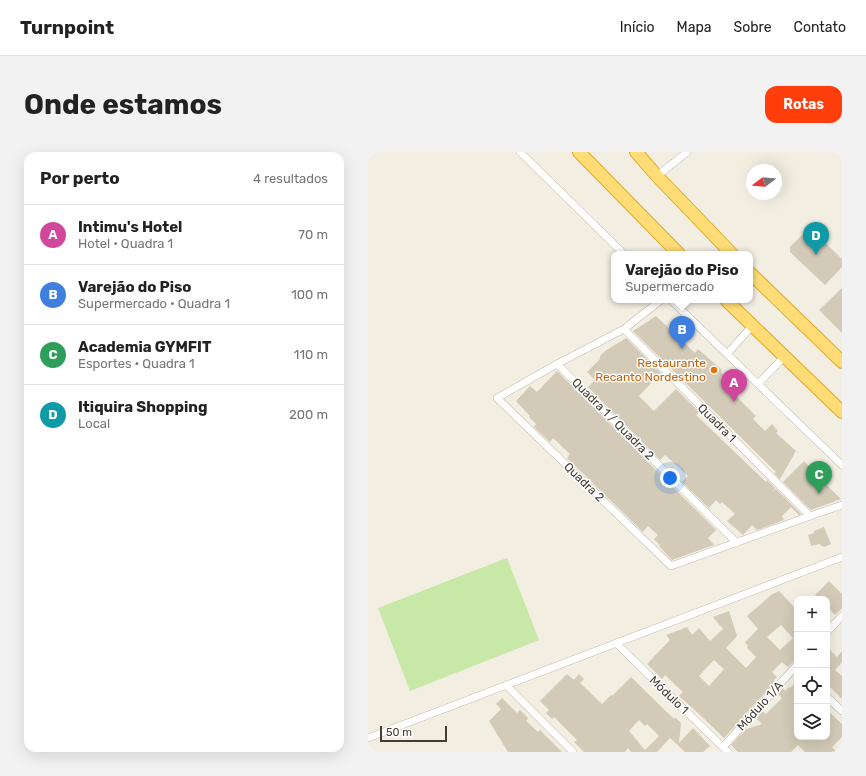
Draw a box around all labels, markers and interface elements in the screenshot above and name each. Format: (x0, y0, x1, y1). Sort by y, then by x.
text: Turnpoint (20, 16, 114, 39)
text: Início (620, 19, 655, 36)
text: Mapa (677, 19, 712, 36)
text: Sobre (734, 19, 772, 36)
text: Contato (794, 19, 846, 36)
button: Rotas (765, 86, 842, 123)
text: Onde estamos (24, 88, 222, 121)
north arrow (746, 164, 782, 200)
text: Por perto (40, 168, 120, 188)
text: 4 resultados (253, 171, 328, 186)
text: Intimu's Hotel (78, 218, 182, 236)
pin: D (803, 222, 829, 255)
text: A (48, 227, 58, 242)
text: 70 m (298, 227, 328, 242)
text: Hotel · Quadra 1 (78, 236, 173, 251)
popup (611, 251, 753, 303)
text: Varejão do Piso (625, 261, 739, 279)
text: Varejão do Piso (78, 278, 191, 296)
text: Supermercado (625, 279, 714, 294)
text: B (48, 287, 58, 302)
text: 100 m (291, 287, 328, 302)
text: Supermercado · Quadra 1 (78, 296, 230, 311)
pin: B (669, 316, 695, 349)
text: Academia GYMFIT (78, 338, 211, 356)
text: C (48, 347, 58, 362)
text: 110 m (294, 347, 328, 362)
text: Esportes · Quadra 1 (78, 356, 195, 371)
place label: Restaurante Recanto Nordestino (595, 356, 706, 384)
marker: Restaurante Recanto Nordestino (709, 365, 719, 375)
pin: A (721, 369, 747, 402)
street label: Quadra 1 / Quadra 2 (569, 375, 657, 463)
text: Itiquira Shopping (78, 398, 208, 416)
street label: Quadra 1 (695, 401, 739, 445)
text: D (48, 407, 58, 422)
text: 200 m (289, 407, 328, 422)
text: Local (78, 416, 110, 431)
street label: Quadra 2 (561, 460, 607, 504)
pin: C (806, 461, 832, 494)
your location (660, 468, 680, 488)
map controls (794, 596, 830, 740)
button: + (794, 596, 830, 632)
button: − (794, 632, 830, 668)
button: locate (794, 668, 830, 704)
street label: Módulo 1 (647, 673, 691, 717)
street label: Módulo 1/A (734, 678, 786, 734)
button: layers (794, 704, 830, 740)
scale bar (380, 724, 447, 743)
text: 50 m (386, 726, 412, 739)

